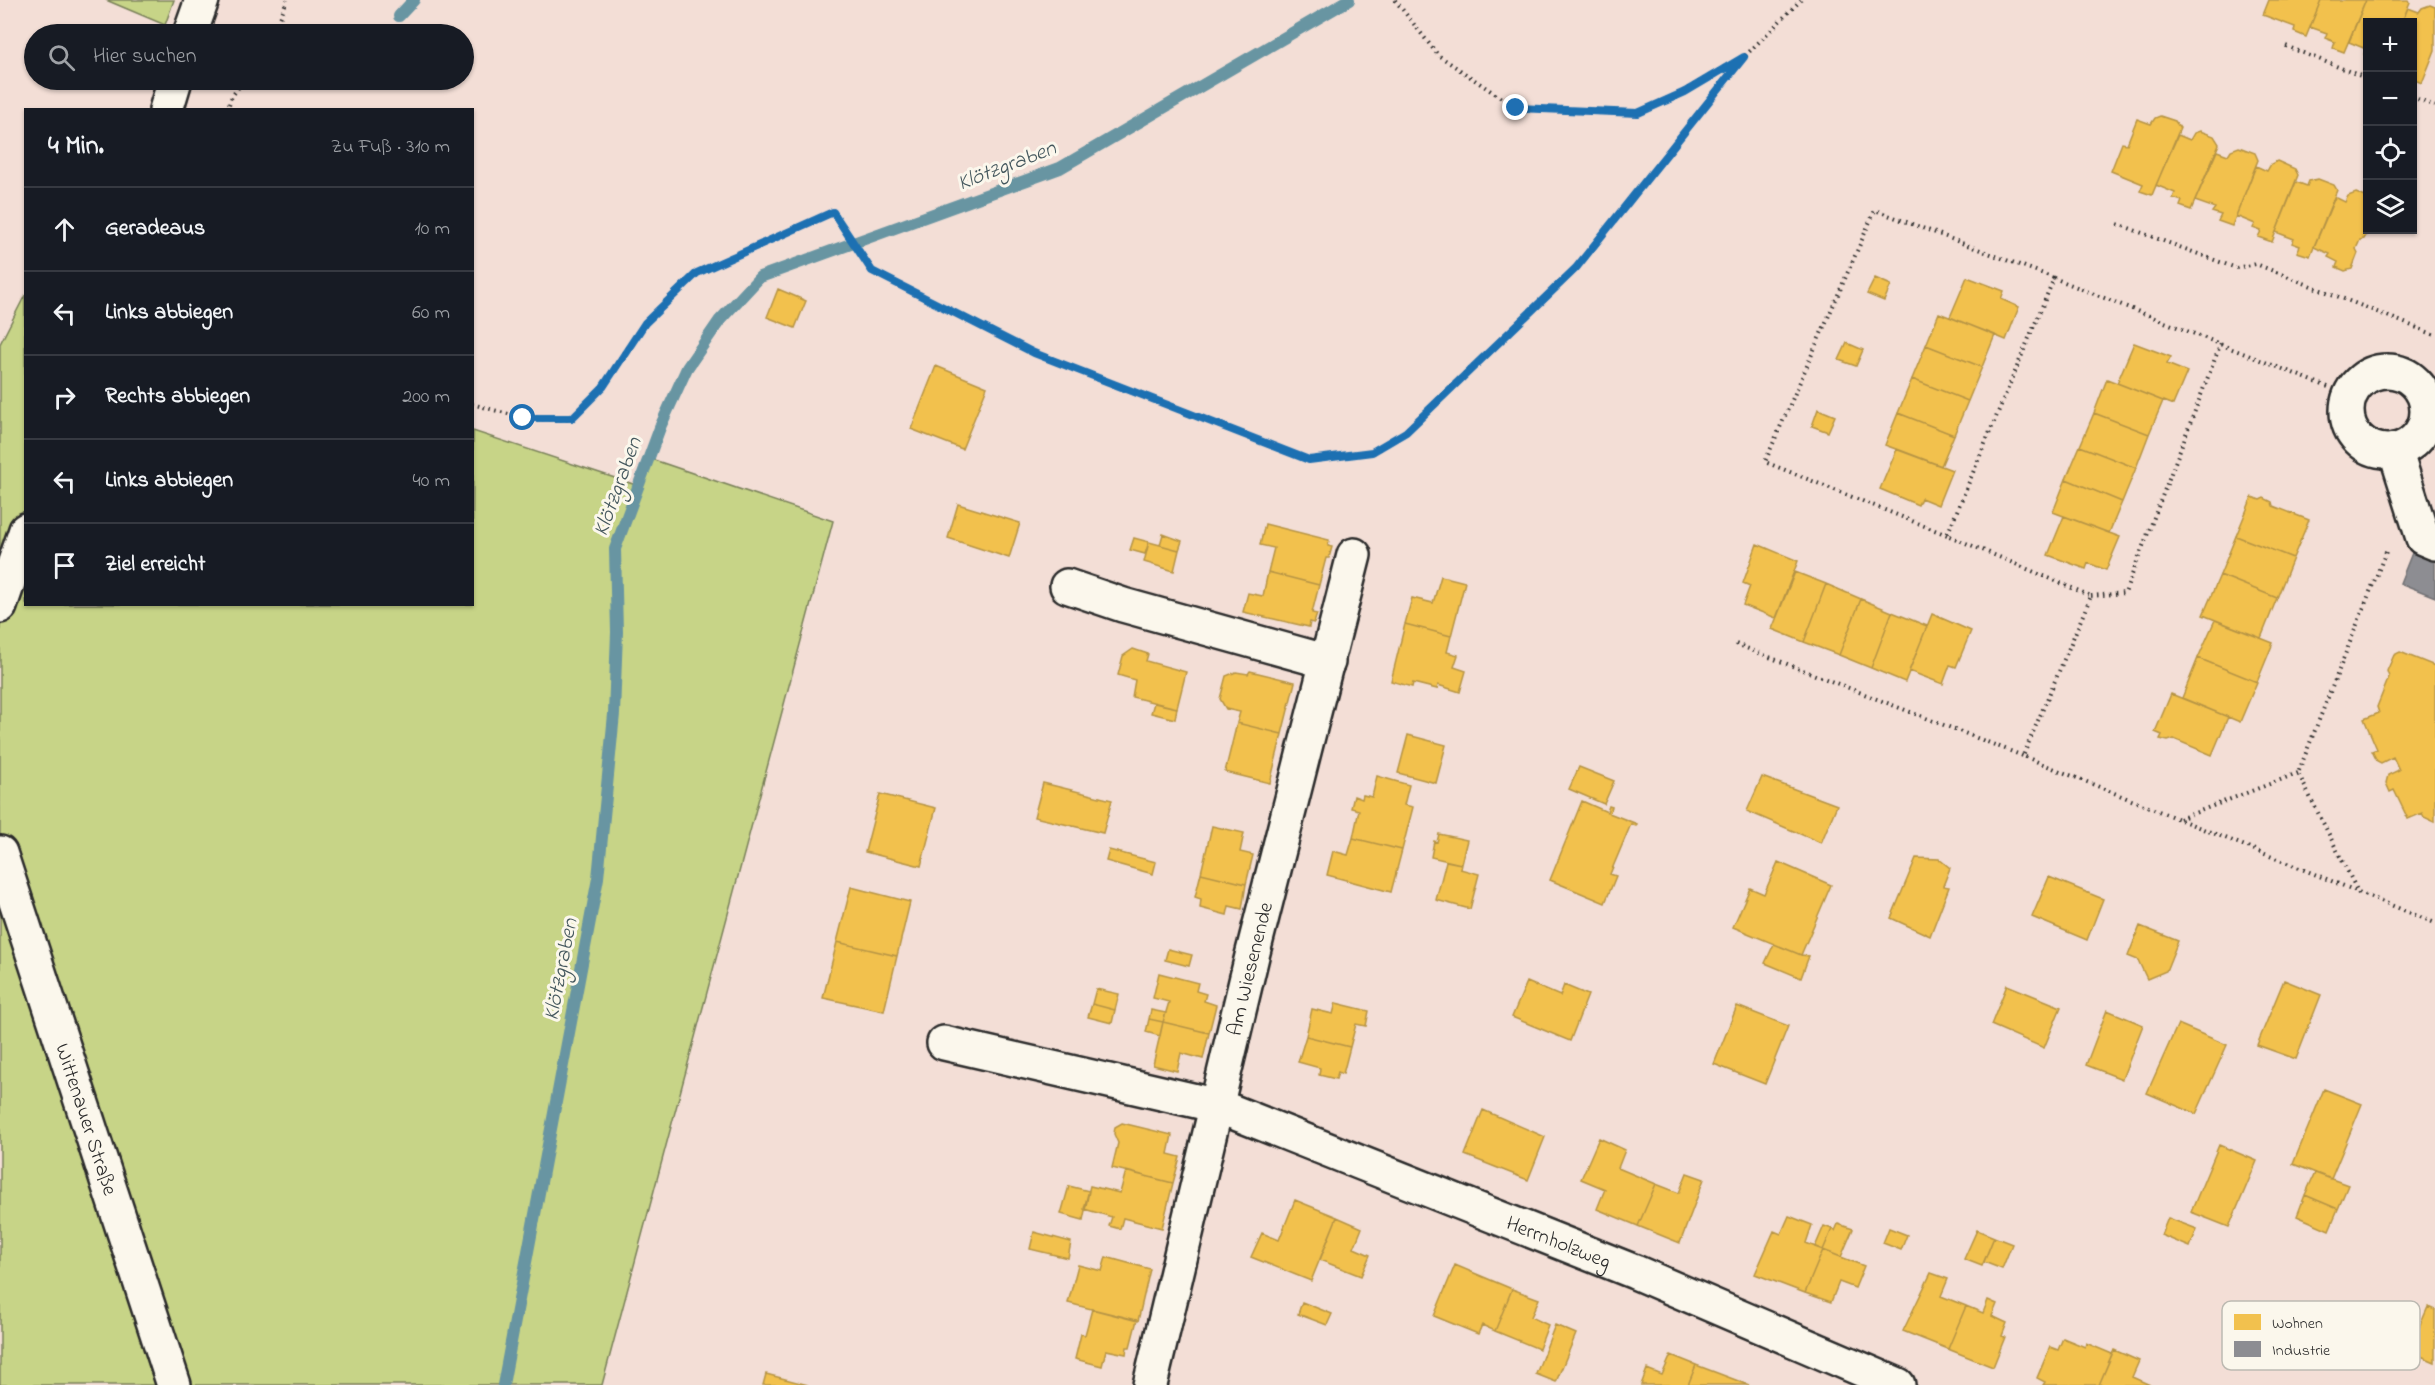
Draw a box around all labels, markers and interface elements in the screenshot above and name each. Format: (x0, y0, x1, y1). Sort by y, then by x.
map controls (2363, 18, 2417, 234)
button: + (2363, 18, 2417, 72)
search box (24, 24, 474, 90)
icon: search (45, 41, 78, 74)
text: Hier suchen (93, 41, 197, 73)
button: − (2363, 72, 2417, 126)
route end (1502, 94, 1528, 120)
button: locate (2363, 126, 2417, 180)
text: 4 Min. (48, 128, 104, 166)
text: Zu Fuß · 310 m (331, 133, 450, 162)
water label: Klötzgraben (953, 133, 1062, 200)
button: layers (2363, 180, 2417, 234)
icon: ahead (48, 213, 81, 246)
text: Geradeaus (105, 213, 205, 245)
text: 10 m (414, 215, 450, 244)
icon: left (48, 297, 81, 330)
text: Links abbiegen (105, 297, 233, 329)
text: 60 m (412, 299, 450, 328)
icon: right (48, 381, 81, 414)
text: Rechts abbiegen (105, 381, 250, 413)
text: 200 m (402, 383, 450, 412)
route start (509, 404, 535, 430)
water label: Klötzgraben (586, 432, 652, 541)
icon: left (48, 465, 81, 498)
text: Links abbiegen (105, 465, 233, 497)
text: 40 m (413, 467, 450, 496)
icon: arrive (48, 549, 81, 582)
text: Ziel erreicht (105, 549, 205, 581)
street label: Am Wiesenende (1221, 899, 1282, 1039)
water label: Klötzgraben (536, 915, 588, 1023)
street label: Wittenauer Straße (46, 1040, 124, 1200)
street label: Herrnholzweg (1501, 1209, 1615, 1280)
legend (2222, 1301, 2420, 1370)
text: Wohnen (2272, 1312, 2323, 1336)
text: Industrie (2272, 1339, 2331, 1363)

